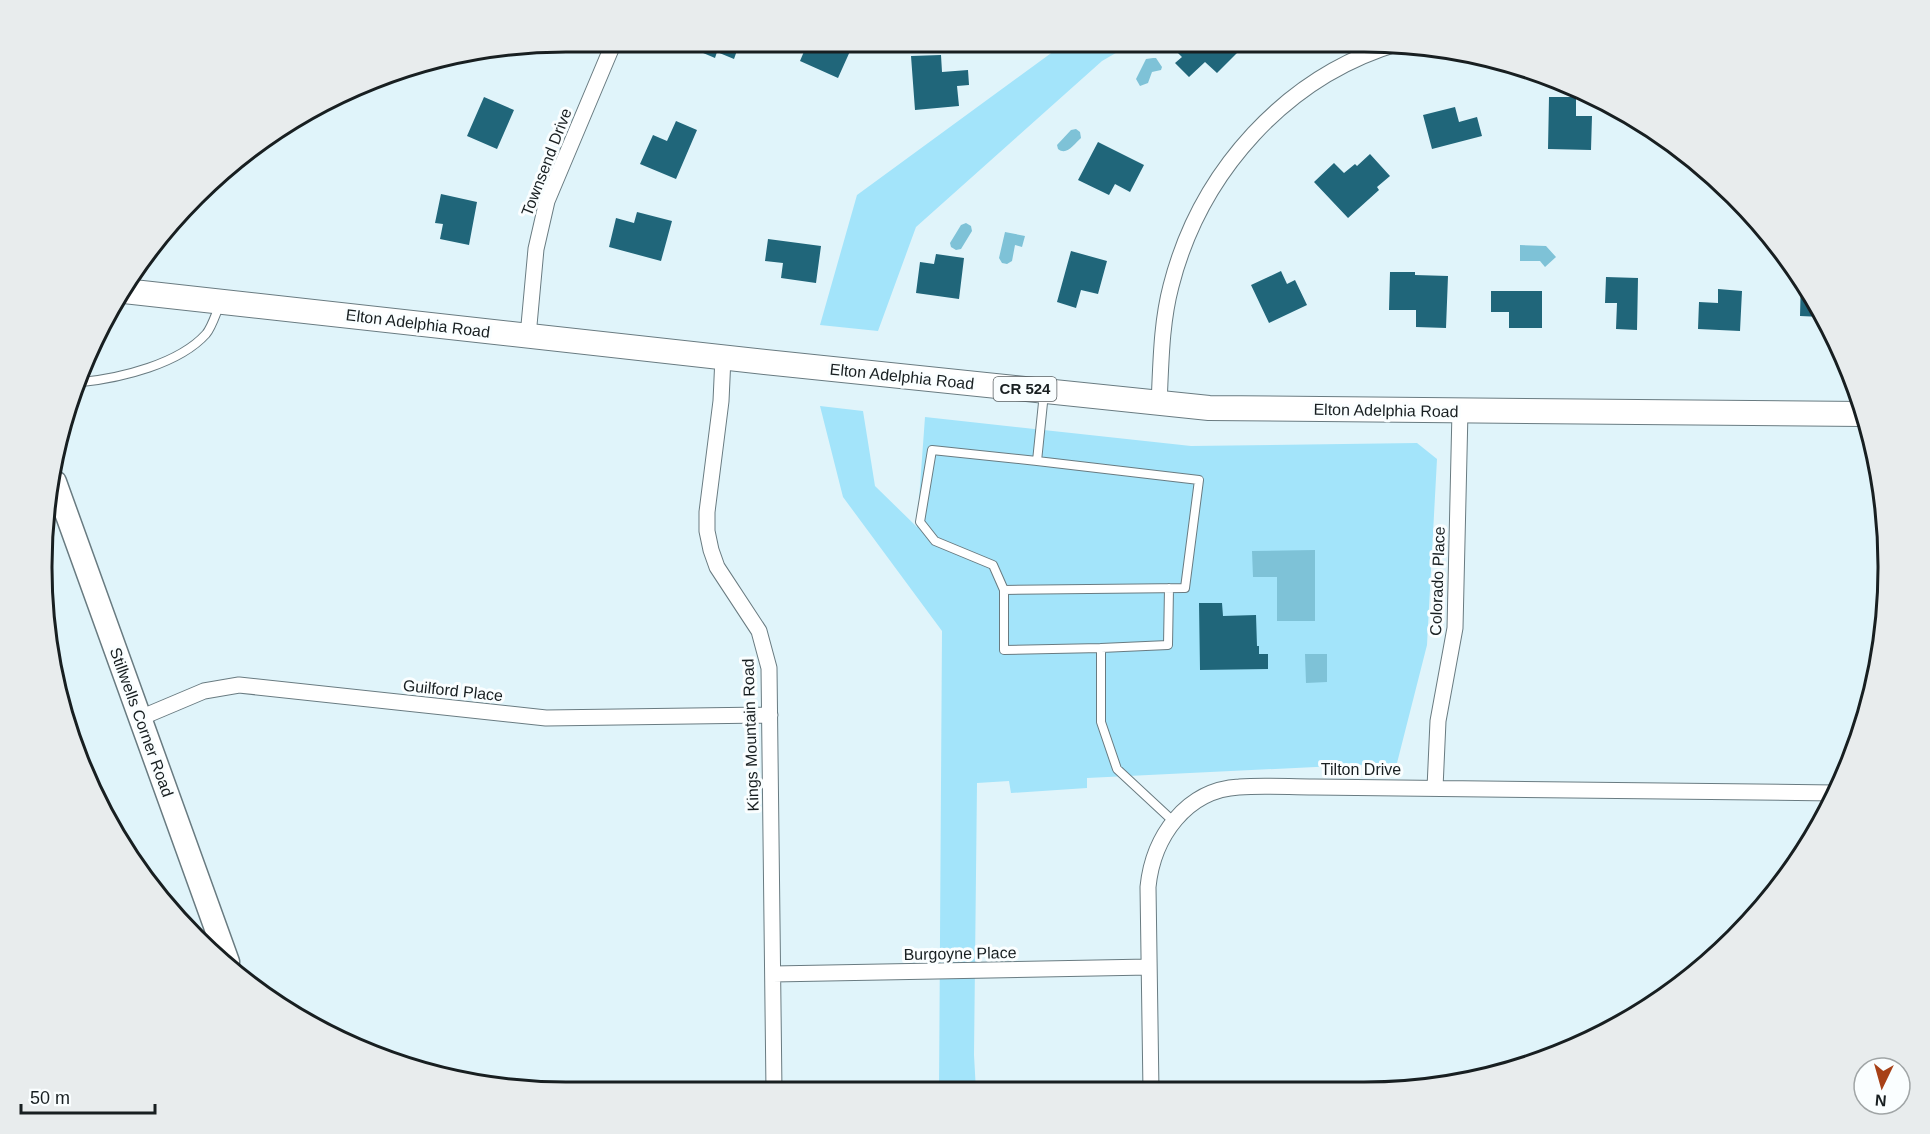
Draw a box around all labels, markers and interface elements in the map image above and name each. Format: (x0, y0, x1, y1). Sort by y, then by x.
street label: Townsend Drive (518, 106, 575, 218)
street label: Elton Adelphia Road (345, 306, 491, 341)
street label: Elton Adelphia Road (829, 360, 975, 393)
road number: CR 524 (994, 377, 1056, 401)
street label: Elton Adelphia Road (1313, 401, 1459, 420)
street label: Colorado Place (1427, 526, 1448, 636)
street label: Stillwells Corner Road (107, 645, 176, 799)
street label: Kings Mountain Road (739, 658, 762, 812)
street label: Guilford Place (402, 677, 504, 704)
street label: Tilton Drive (1321, 761, 1401, 778)
street label: Burgoyne Place (903, 944, 1017, 963)
north arrow (1852, 1056, 1912, 1116)
scale bar (21, 1077, 154, 1115)
text: 50 m (30, 1088, 70, 1108)
text: N (1874, 1091, 1887, 1109)

